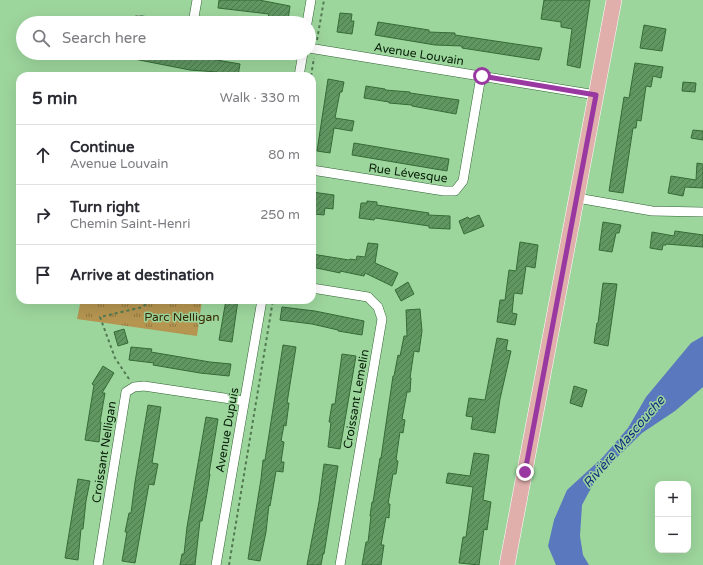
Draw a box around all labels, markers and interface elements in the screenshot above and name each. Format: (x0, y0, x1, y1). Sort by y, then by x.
search box (16, 16, 316, 60)
icon: search (30, 27, 52, 49)
text: Search here (62, 29, 146, 47)
street label: Avenue Louvain (373, 40, 465, 68)
route start (473, 67, 491, 85)
text: 5 min (32, 88, 77, 109)
text: Walk · 330 m (220, 90, 300, 106)
text: Continue (70, 138, 134, 156)
icon: ahead (32, 144, 54, 166)
text: 80 m (268, 147, 300, 163)
text: Avenue Louvain (70, 156, 169, 172)
street label: Rue Lévesque (367, 161, 449, 186)
text: Turn right (70, 198, 140, 216)
icon: right (32, 204, 54, 226)
text: 250 m (260, 207, 300, 223)
text: Chemin Saint-Henri (70, 216, 190, 232)
icon: arrive (32, 264, 54, 286)
text: Arrive at destination (70, 266, 214, 284)
park label: Parc Nelligan (144, 310, 220, 324)
street label: Croissant Lemelin (340, 348, 372, 450)
street label: Avenue Dupuis (213, 386, 241, 474)
water label: Rivière Mascouche (580, 392, 669, 491)
street label: Croissant Nelligan (89, 400, 119, 504)
route end (516, 463, 534, 481)
map controls (655, 481, 691, 553)
button: + (655, 481, 691, 517)
button: − (655, 517, 691, 553)

